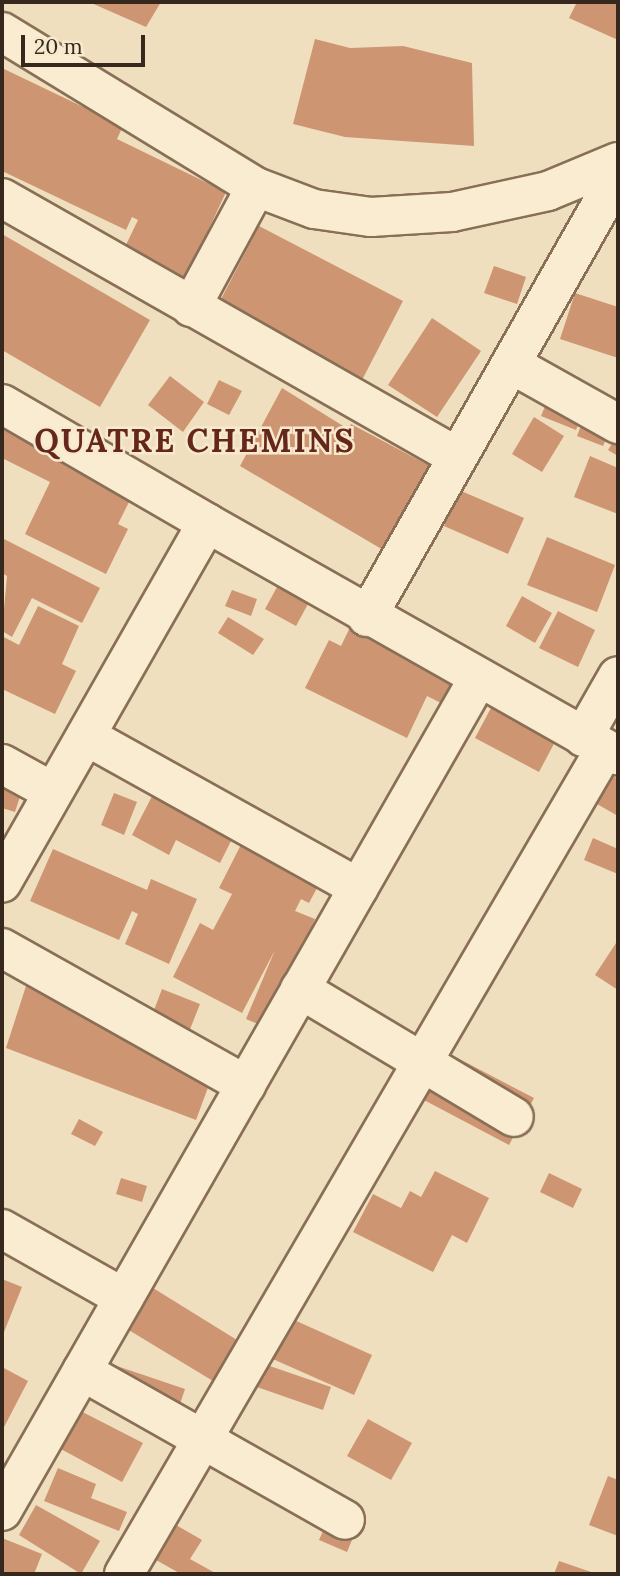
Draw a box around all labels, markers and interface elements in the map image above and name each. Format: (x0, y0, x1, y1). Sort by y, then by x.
scale bar (24, 21, 149, 65)
text: 20 m (34, 33, 83, 60)
district label: QUATRE CHEMINS (36, 422, 354, 460)

